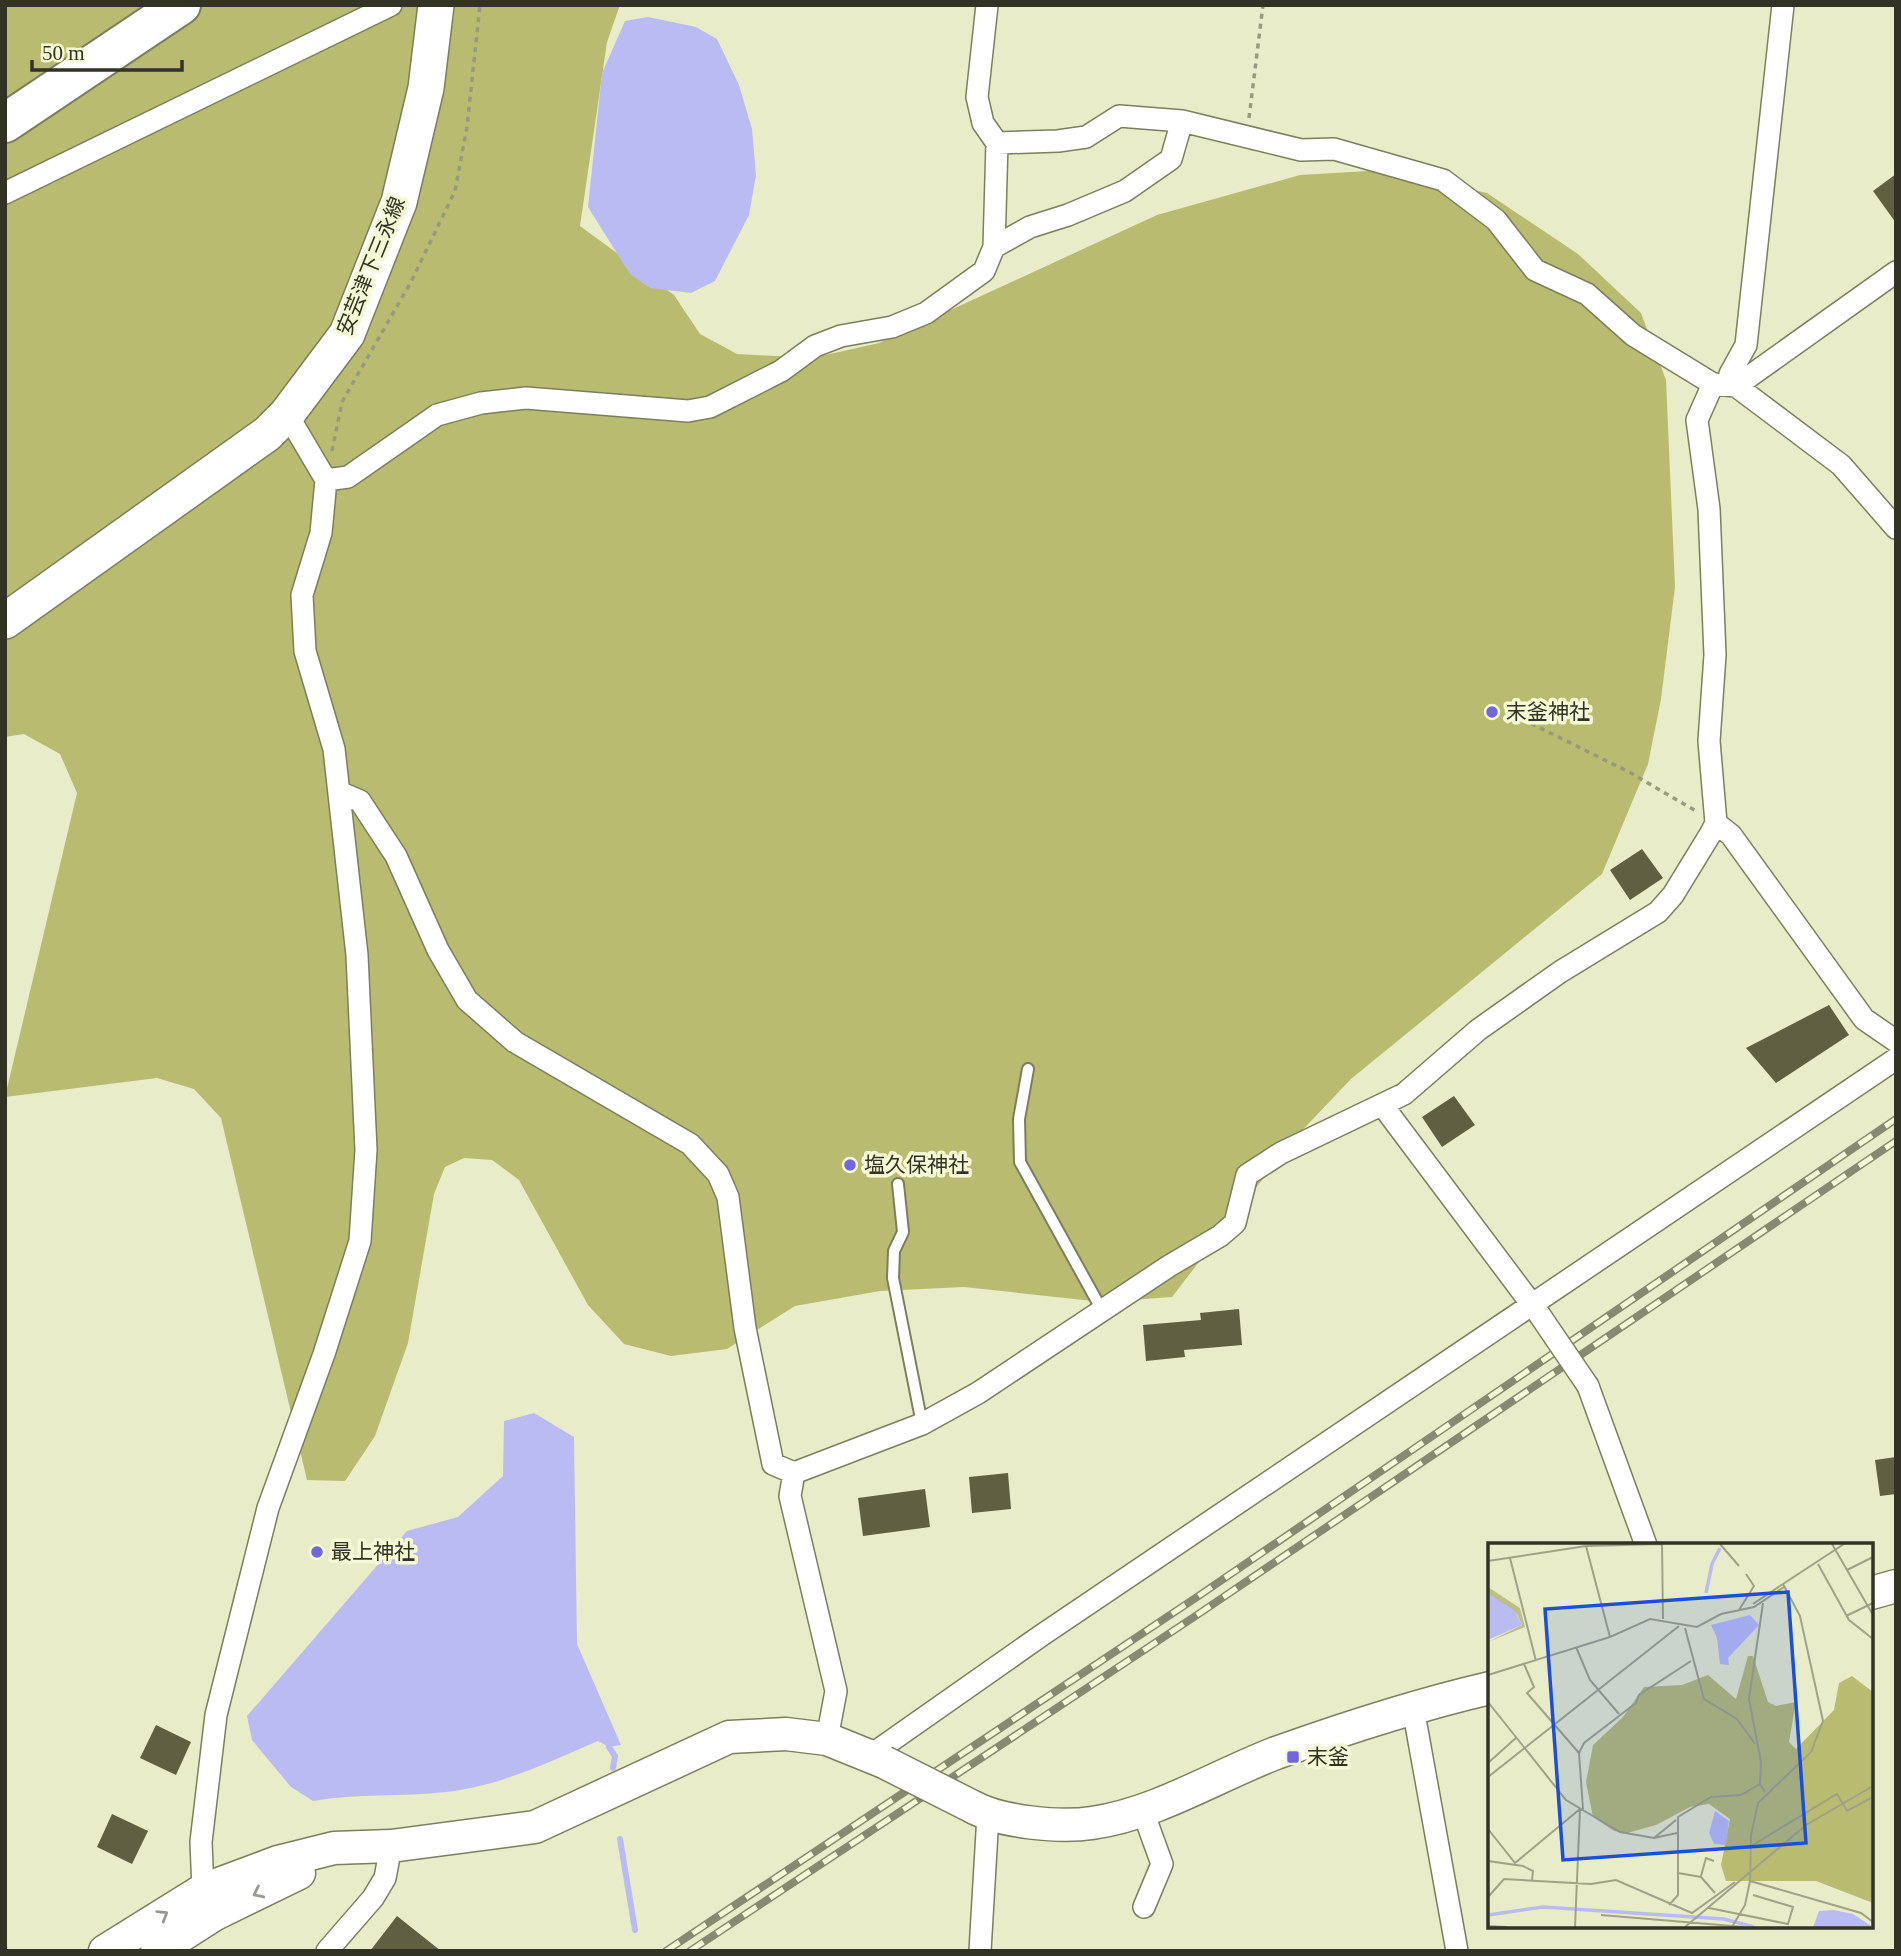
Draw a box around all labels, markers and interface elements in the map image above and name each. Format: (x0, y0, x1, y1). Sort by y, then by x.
scale bar (32, 28, 182, 72)
text: 50 m (42, 41, 85, 65)
street label: 安芸津下三永線 (332, 193, 410, 339)
place label: 末釜神社 (1506, 700, 1590, 724)
marker: 末釜神社 (1484, 704, 1500, 720)
place label: 塩久保神社 (864, 1153, 969, 1177)
marker: 塩久保神社 (842, 1157, 858, 1173)
place label: 最上神社 (331, 1540, 415, 1564)
inset map (1488, 1543, 1873, 1928)
marker: 最上神社 (309, 1544, 325, 1560)
place label: 末釜 (1307, 1745, 1349, 1769)
marker: 末釜 (1285, 1749, 1301, 1765)
one-way arrow (253, 1885, 265, 1899)
one-way arrow (155, 1910, 168, 1923)

